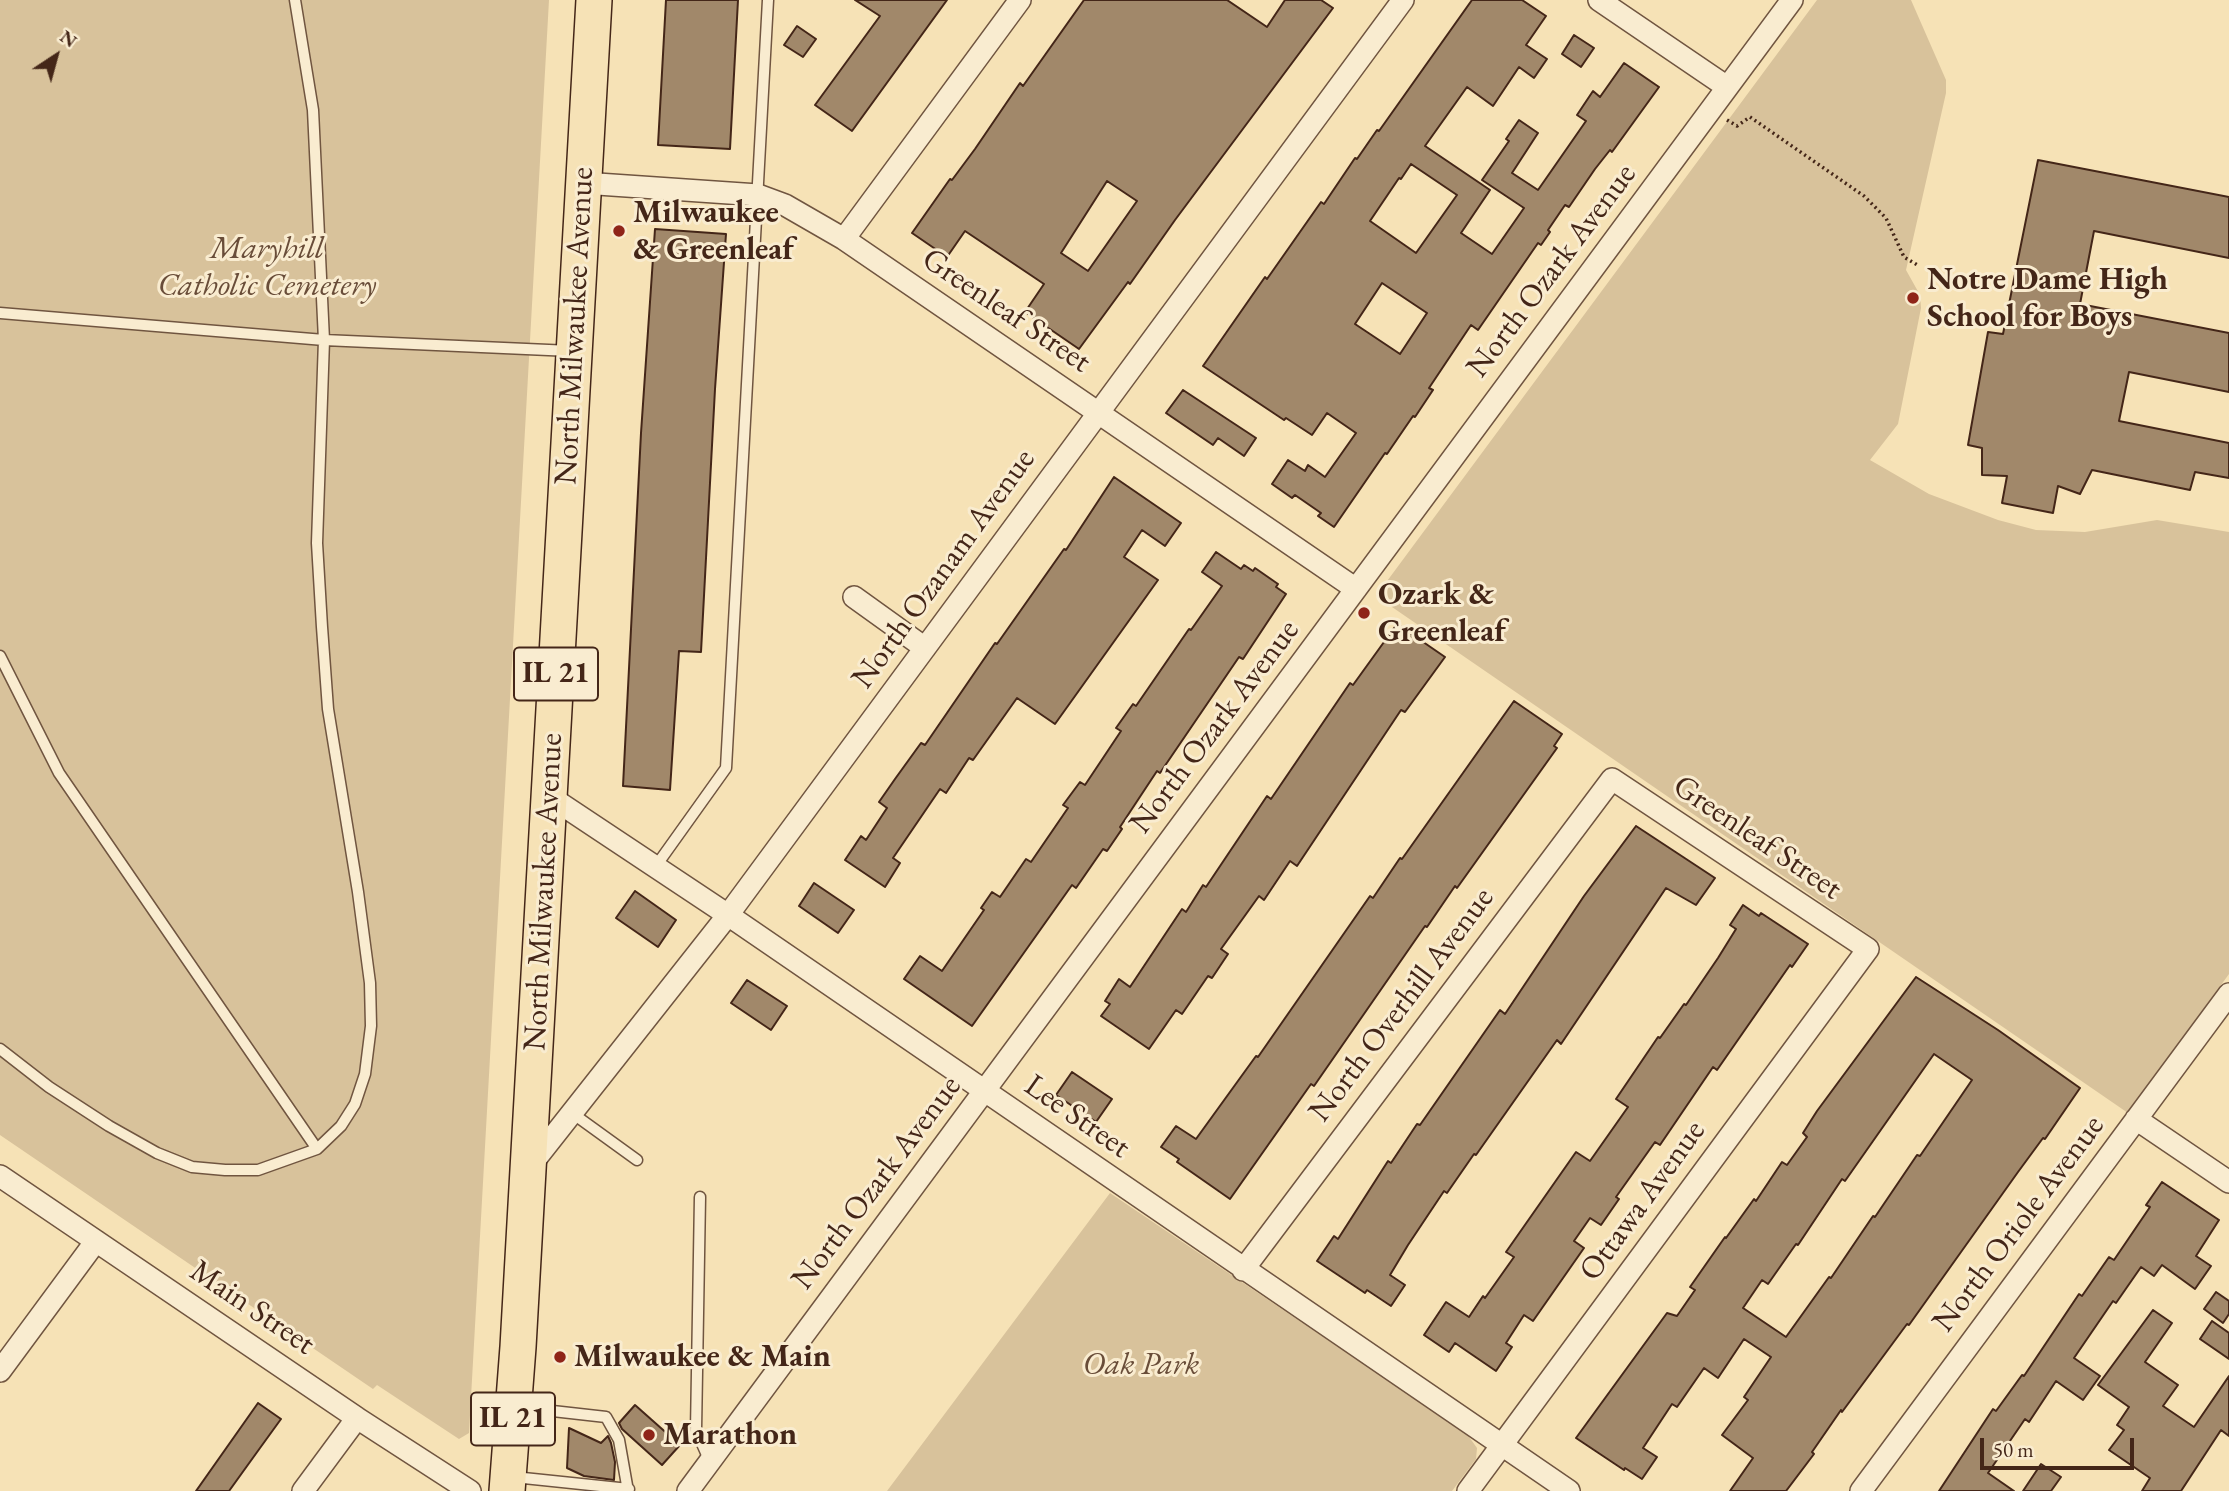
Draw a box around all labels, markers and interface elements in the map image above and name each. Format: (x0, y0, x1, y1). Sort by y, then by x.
north arrow (21, 21, 91, 91)
text: N (55, 24, 82, 53)
street label: North Ozark Avenue (1459, 156, 1645, 386)
street label: North Milwaukee Avenue (548, 166, 602, 486)
place label: Milwaukee & Greenleaf (633, 194, 794, 269)
marker: Milwaukee & Greenleaf (611, 223, 627, 239)
park label: Maryhill Catholic Cemetery (158, 230, 376, 305)
street label: Greenleaf Street (914, 240, 1098, 382)
place label: Notre Dame High School for Boys (1927, 261, 2168, 336)
marker: Notre Dame High School for Boys (1905, 290, 1921, 306)
street label: North Ozanam Avenue (844, 442, 1044, 696)
place label: Ozark & Greenleaf (1378, 576, 1506, 651)
marker: Ozark & Greenleaf (1356, 605, 1372, 621)
street label: North Ozark Avenue (1122, 612, 1308, 842)
road number: IL 21 (514, 648, 598, 701)
street label: North Milwaukee Avenue (517, 732, 571, 1052)
street label: Greenleaf Street (1665, 767, 1849, 909)
street label: North Overhill Avenue (1301, 880, 1503, 1130)
street label: Lee Street (1017, 1067, 1137, 1167)
street label: North Ozark Avenue (784, 1068, 970, 1298)
street label: North Oriole Avenue (1925, 1108, 2113, 1340)
street label: Ottawa Avenue (1572, 1113, 1714, 1289)
street label: Main Street (182, 1252, 322, 1364)
place label: Milwaukee & Main (574, 1338, 831, 1376)
park label: Oak Park (1083, 1346, 1199, 1384)
marker: Milwaukee & Main (552, 1349, 568, 1365)
road number: IL 21 (471, 1392, 555, 1446)
place label: Marathon (663, 1416, 797, 1454)
scale bar (1984, 1424, 2138, 1468)
marker: Marathon (641, 1427, 657, 1443)
text: 50 m (1993, 1436, 2034, 1463)

